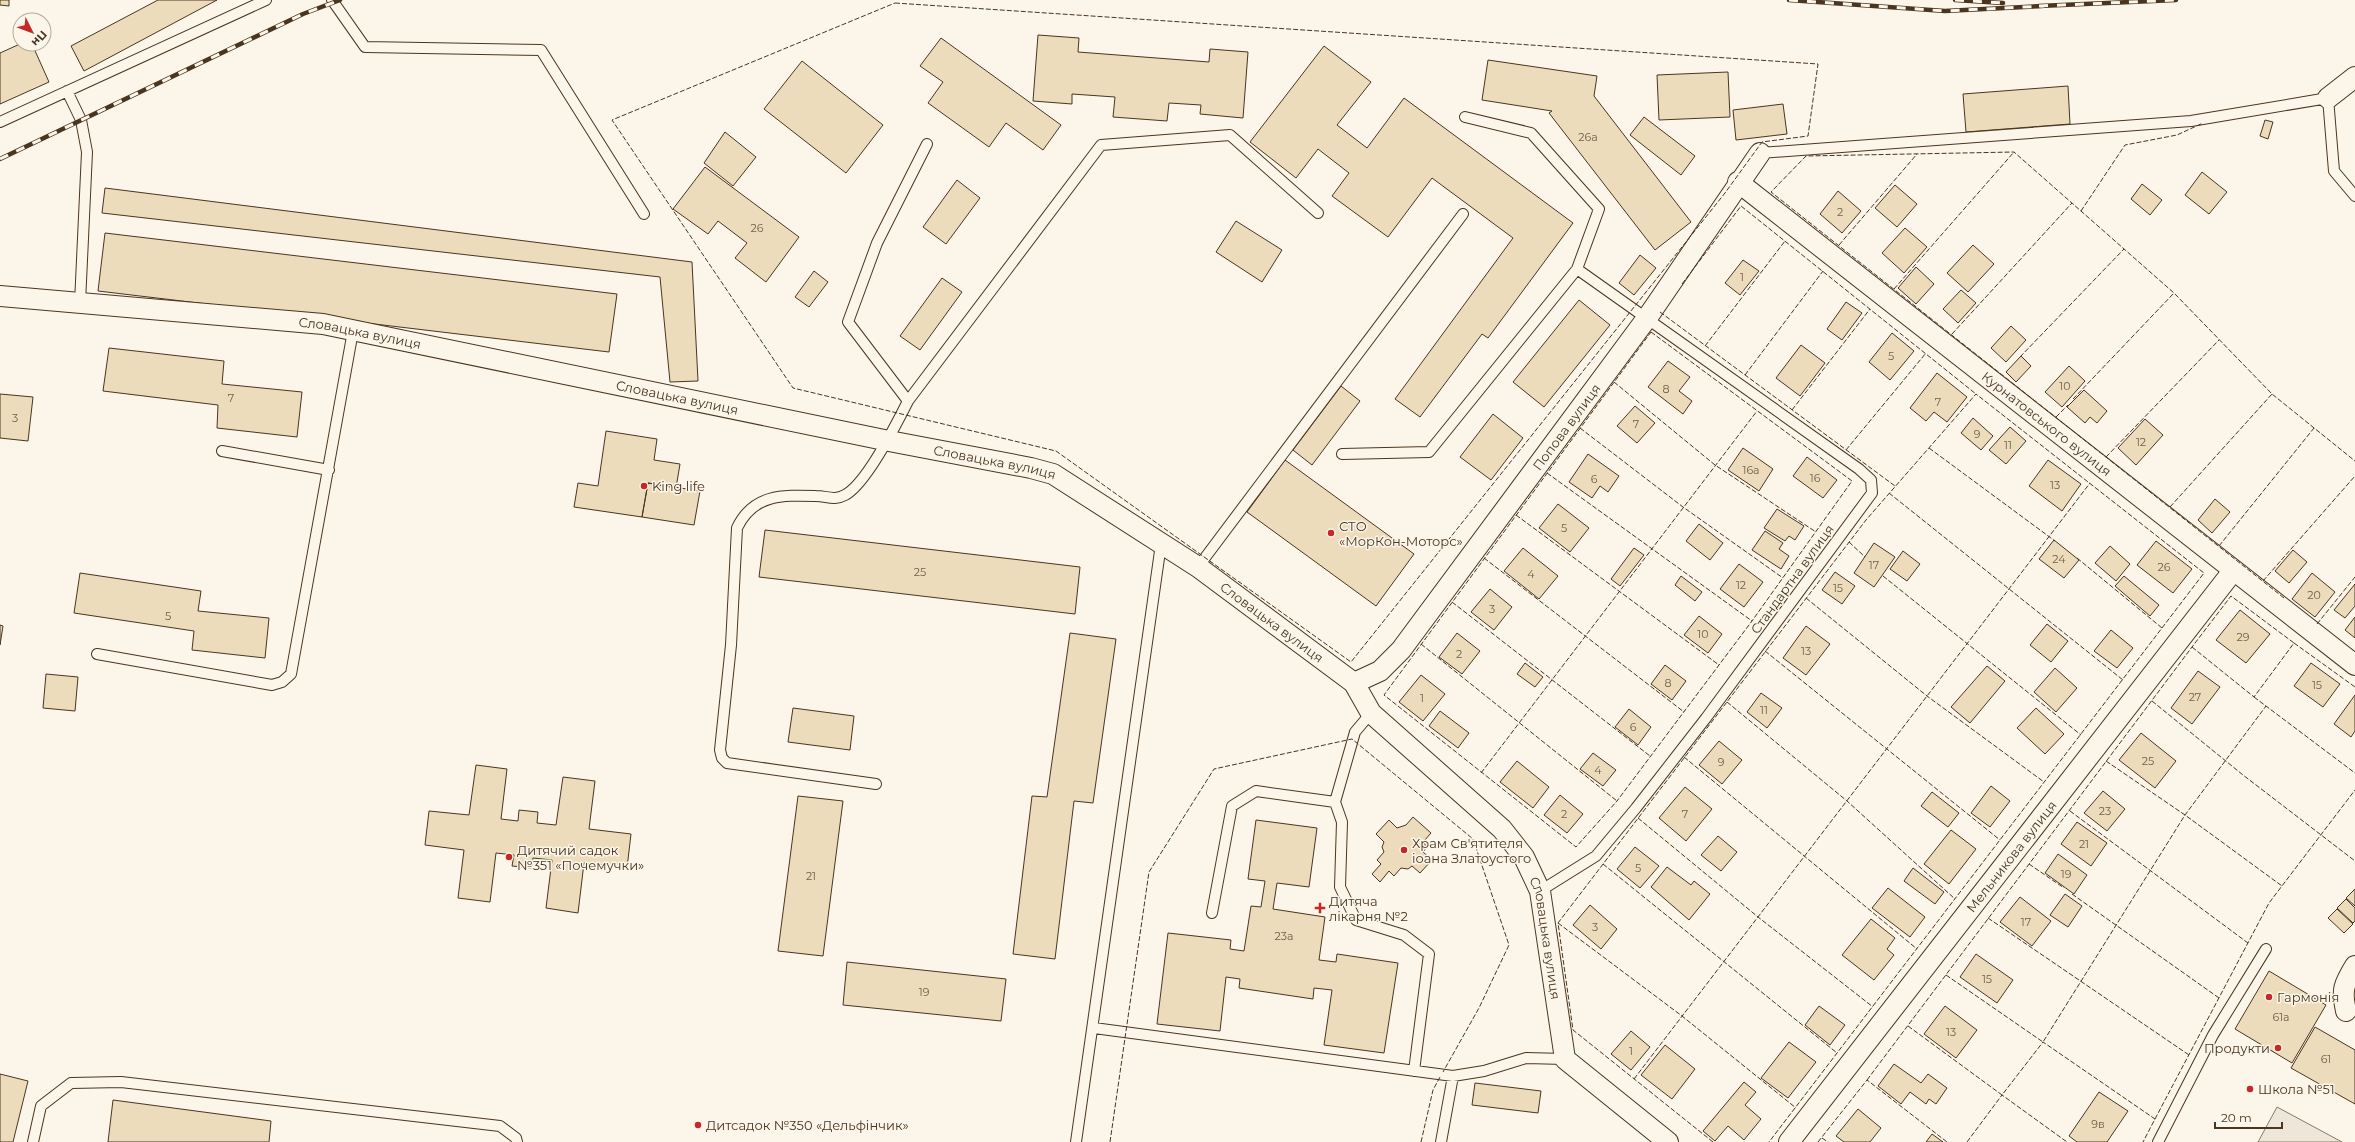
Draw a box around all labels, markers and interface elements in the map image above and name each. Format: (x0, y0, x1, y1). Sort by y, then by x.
north arrow (12, 12, 52, 52)
text: Пн (29, 28, 50, 50)
house number: 26а (1578, 130, 1598, 144)
house number: 2 (1837, 205, 1843, 219)
house number: 26 (751, 221, 764, 235)
house number: 1 (1740, 270, 1744, 284)
street label: Словацька вулиця (298, 314, 423, 352)
house number: 5 (1888, 349, 1894, 363)
street label: Курнатовського вулиця (1979, 368, 2115, 479)
street label: Словацька вулиця (615, 377, 740, 418)
house number: 10 (2059, 379, 2071, 393)
street label: Попова вулиця (1529, 380, 1604, 473)
house number: 8 (1662, 382, 1670, 396)
house number: 7 (228, 391, 234, 405)
house number: 7 (1935, 395, 1941, 409)
house number: 3 (12, 411, 18, 425)
house number: 7 (1633, 417, 1639, 431)
house number: 9 (1974, 427, 1981, 441)
house number: 12 (2136, 435, 2146, 449)
house number: 11 (2004, 438, 2012, 452)
street label: Словацька вулиця (932, 442, 1058, 482)
house number: 16а (1742, 463, 1760, 477)
house number: 16 (1810, 471, 1821, 485)
house number: 6 (1591, 472, 1598, 486)
place label: King life (652, 478, 705, 494)
house number: 13 (2050, 478, 2060, 492)
marker: King life (639, 481, 649, 491)
place label: СТО «МорКон-Моторс» (1339, 518, 1463, 549)
house number: 5 (1561, 521, 1567, 535)
street label: Стандартна вулиця (1747, 521, 1837, 637)
marker: СТО «МорКон-Моторс» (1326, 528, 1336, 538)
house number: 24 (2052, 552, 2066, 566)
house number: 17 (1869, 558, 1879, 572)
house number: 26 (2158, 560, 2171, 574)
house number: 25 (914, 565, 926, 579)
house number: 4 (1527, 567, 1535, 581)
street label: Словацька вулиця (1217, 578, 1327, 666)
house number: 12 (1736, 578, 1746, 592)
house number: 15 (1833, 581, 1843, 595)
house number: 20 (2307, 588, 2321, 602)
house number: 3 (1489, 602, 1495, 616)
house number: 5 (165, 609, 171, 623)
house number: 10 (1697, 627, 1709, 641)
house number: 29 (2237, 630, 2250, 644)
house number: 13 (1801, 644, 1811, 658)
house number: 2 (1456, 647, 1462, 661)
house number: 8 (1664, 676, 1672, 690)
house number: 15 (2312, 678, 2322, 692)
house number: 27 (2189, 690, 2201, 704)
house number: 1 (1420, 691, 1424, 705)
house number: 11 (1760, 703, 1768, 717)
house number: 6 (1630, 720, 1637, 734)
house number: 25 (2142, 754, 2154, 768)
house number: 9 (1718, 755, 1725, 769)
house number: 4 (1594, 763, 1602, 777)
street label: Мельникова вулиця (1963, 797, 2060, 915)
house number: 23 (2099, 804, 2111, 818)
house number: 2 (1561, 807, 1567, 821)
house number: 7 (1682, 807, 1688, 821)
place label: Храм Св'ятителя іоана Златоустого (1412, 835, 1531, 866)
house number: 21 (2079, 837, 2089, 851)
place label: Дитячий садок №351 «Почемучки» (517, 842, 644, 873)
marker: Храм Св'ятителя іоана Златоустого (1399, 845, 1409, 855)
marker: Дитячий садок №351 «Почемучки» (504, 852, 514, 862)
house number: 5 (1635, 861, 1641, 875)
house number: 19 (2061, 867, 2072, 881)
house number: 21 (806, 869, 816, 883)
street label: Словацька вулиця (1526, 874, 1564, 1000)
place label: Дитяча лікарня №2 (1329, 893, 1408, 924)
marker: Дитяча лікарня №2 (1314, 902, 1326, 914)
house number: 17 (2021, 915, 2031, 929)
house number: 3 (1592, 920, 1598, 934)
house number: 23а (1275, 929, 1293, 943)
house number: 15 (1982, 972, 1992, 986)
house number: 19 (919, 985, 930, 999)
place label: Гармонія (2277, 989, 2339, 1005)
marker: Гармонія (2264, 992, 2274, 1002)
house number: 61а (2272, 1010, 2290, 1024)
house number: 13 (1946, 1025, 1956, 1039)
place label: Продукти (2204, 1040, 2270, 1056)
marker: Продукти (2273, 1043, 2283, 1053)
house number: 1 (1629, 1044, 1633, 1058)
house number: 61 (2321, 1052, 2331, 1066)
place label: Школа №51 (2258, 1081, 2335, 1097)
marker: Школа №51 (2245, 1084, 2255, 1094)
scale bar (2215, 1104, 2282, 1130)
text: 20 m (2221, 1110, 2252, 1125)
place label: Дитсадок №350 «Дельфінчик» (706, 1117, 909, 1133)
house number: 9в (2091, 1117, 2105, 1131)
marker: Дитсадок №350 «Дельфінчик» (693, 1120, 703, 1130)

